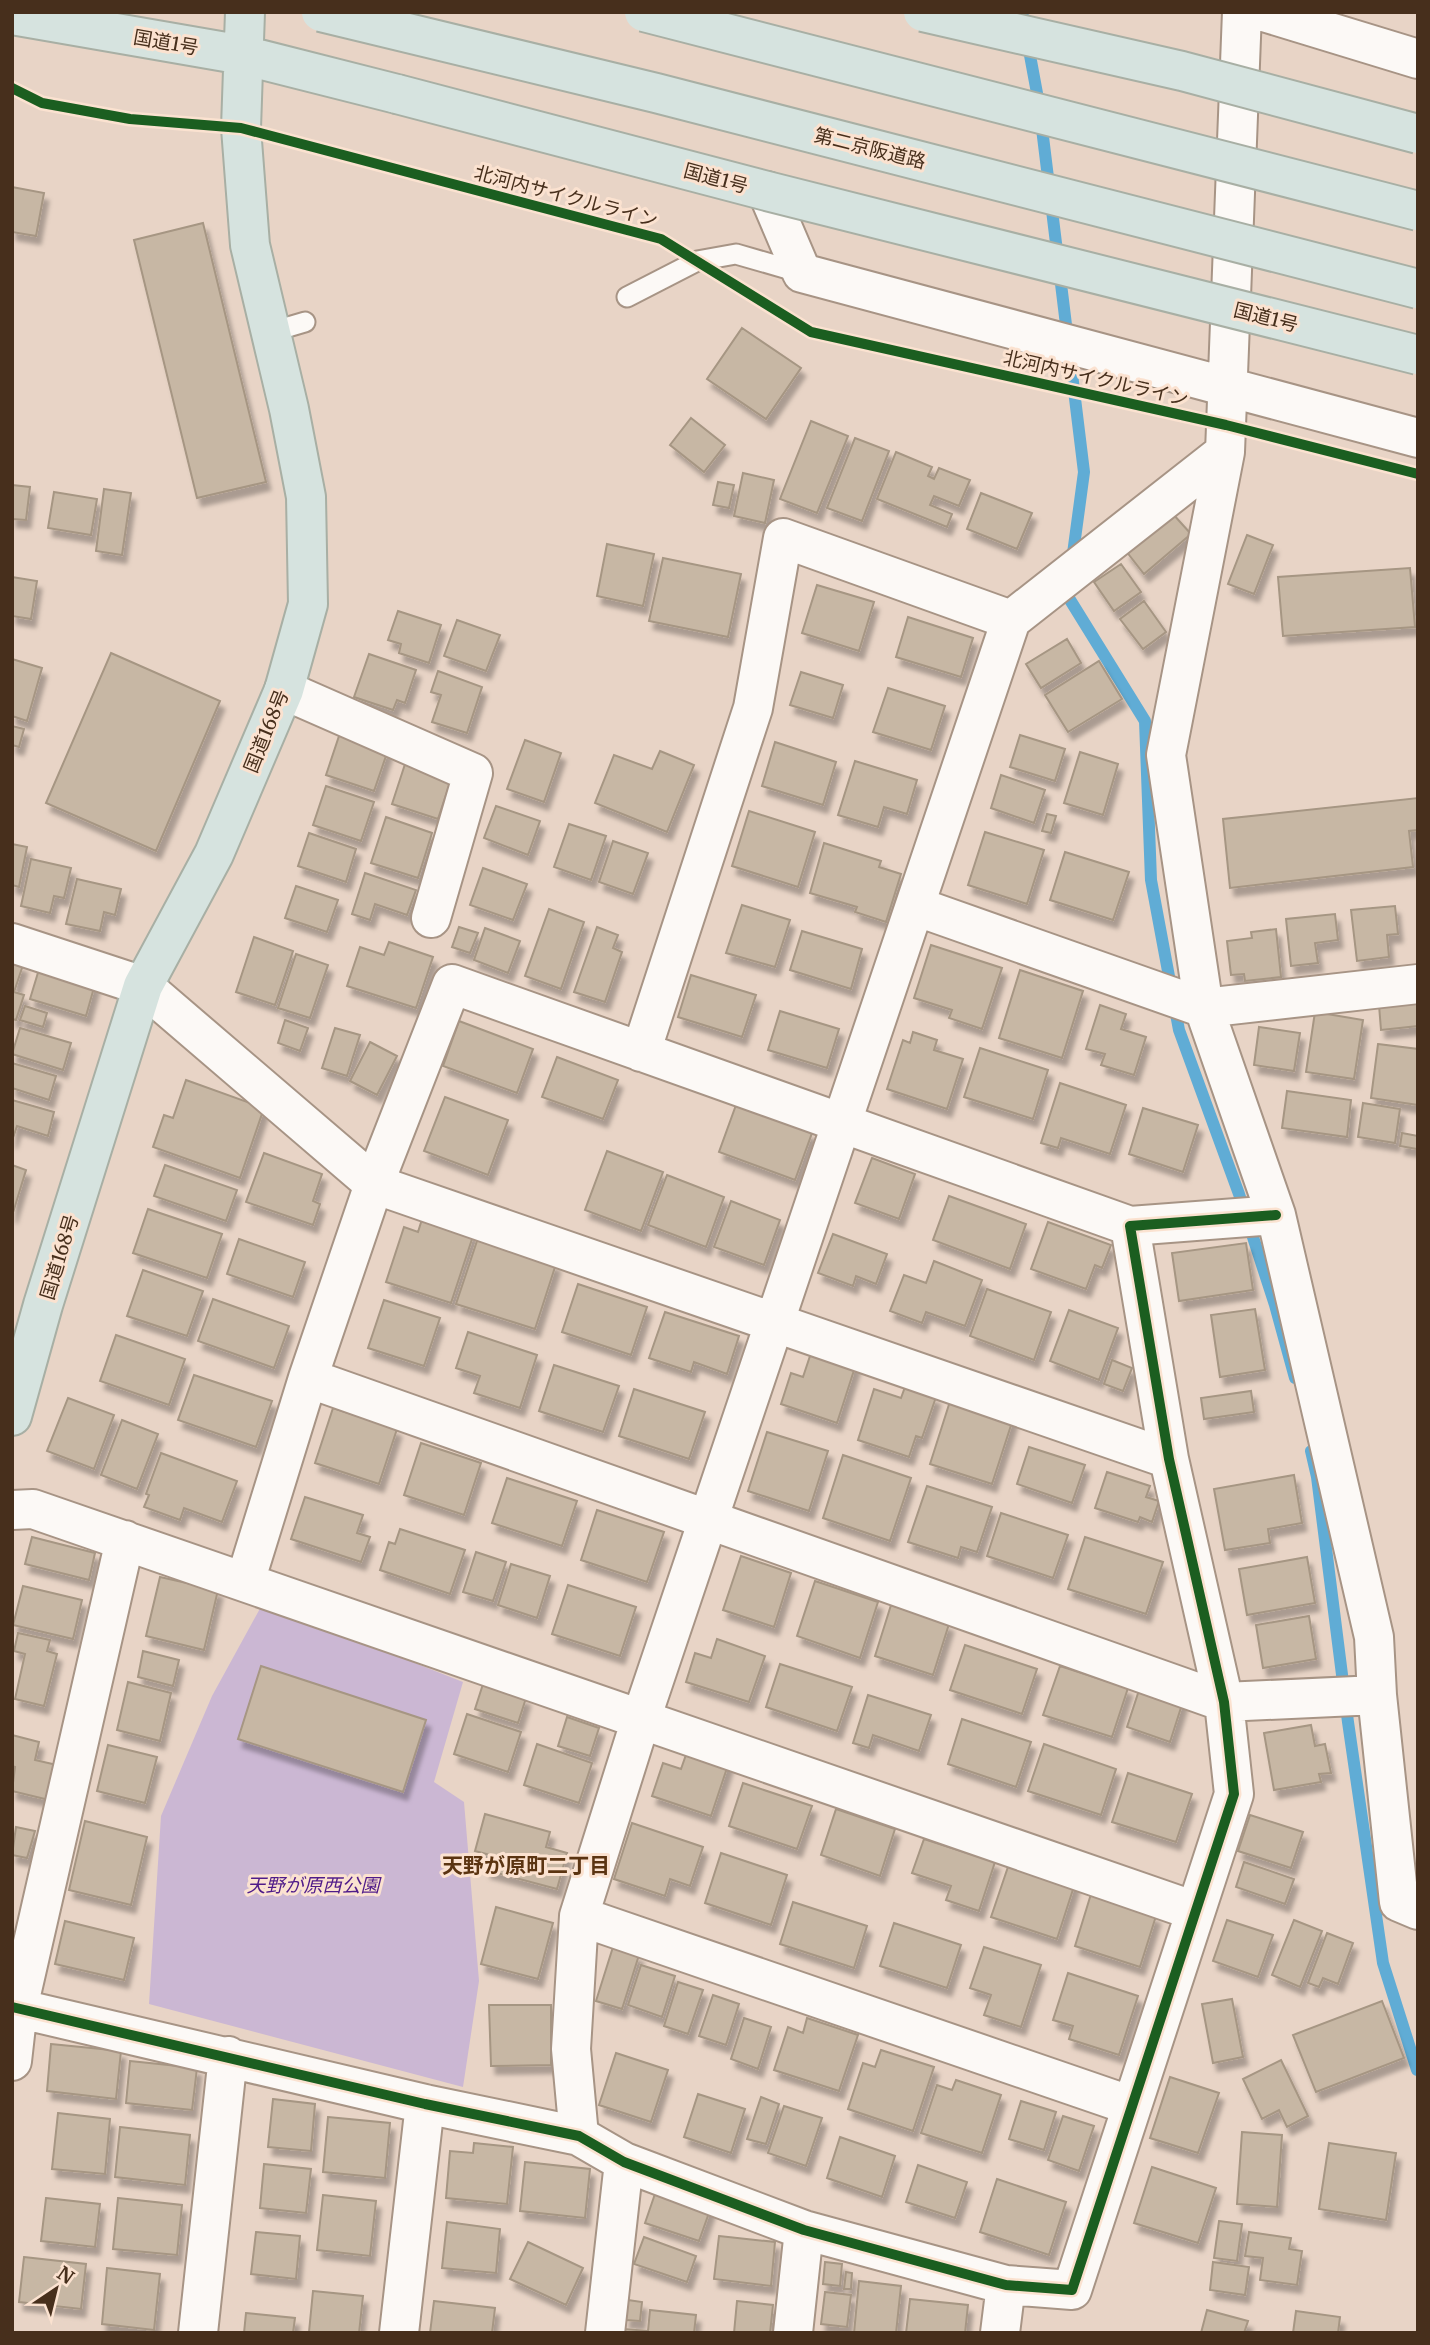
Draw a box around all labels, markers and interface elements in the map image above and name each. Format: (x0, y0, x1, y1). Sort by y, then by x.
street label: 国道1号 (132, 24, 200, 60)
street label: 第二京阪道路 (812, 123, 928, 173)
street label: 国道1号 (681, 158, 751, 198)
street label: 北河内サイクルライン (472, 160, 660, 232)
street label: 国道1号 (1231, 297, 1301, 337)
street label: 北河内サイクルライン (1001, 345, 1191, 411)
street label: 国道168号 (238, 686, 294, 776)
street label: 国道168号 (35, 1212, 83, 1302)
district label: 天野が原町二丁目 (442, 1852, 610, 1879)
park label: 天野が原西公園 (246, 1873, 382, 1897)
north arrow (21, 2254, 91, 2324)
text: N (53, 2261, 79, 2289)

